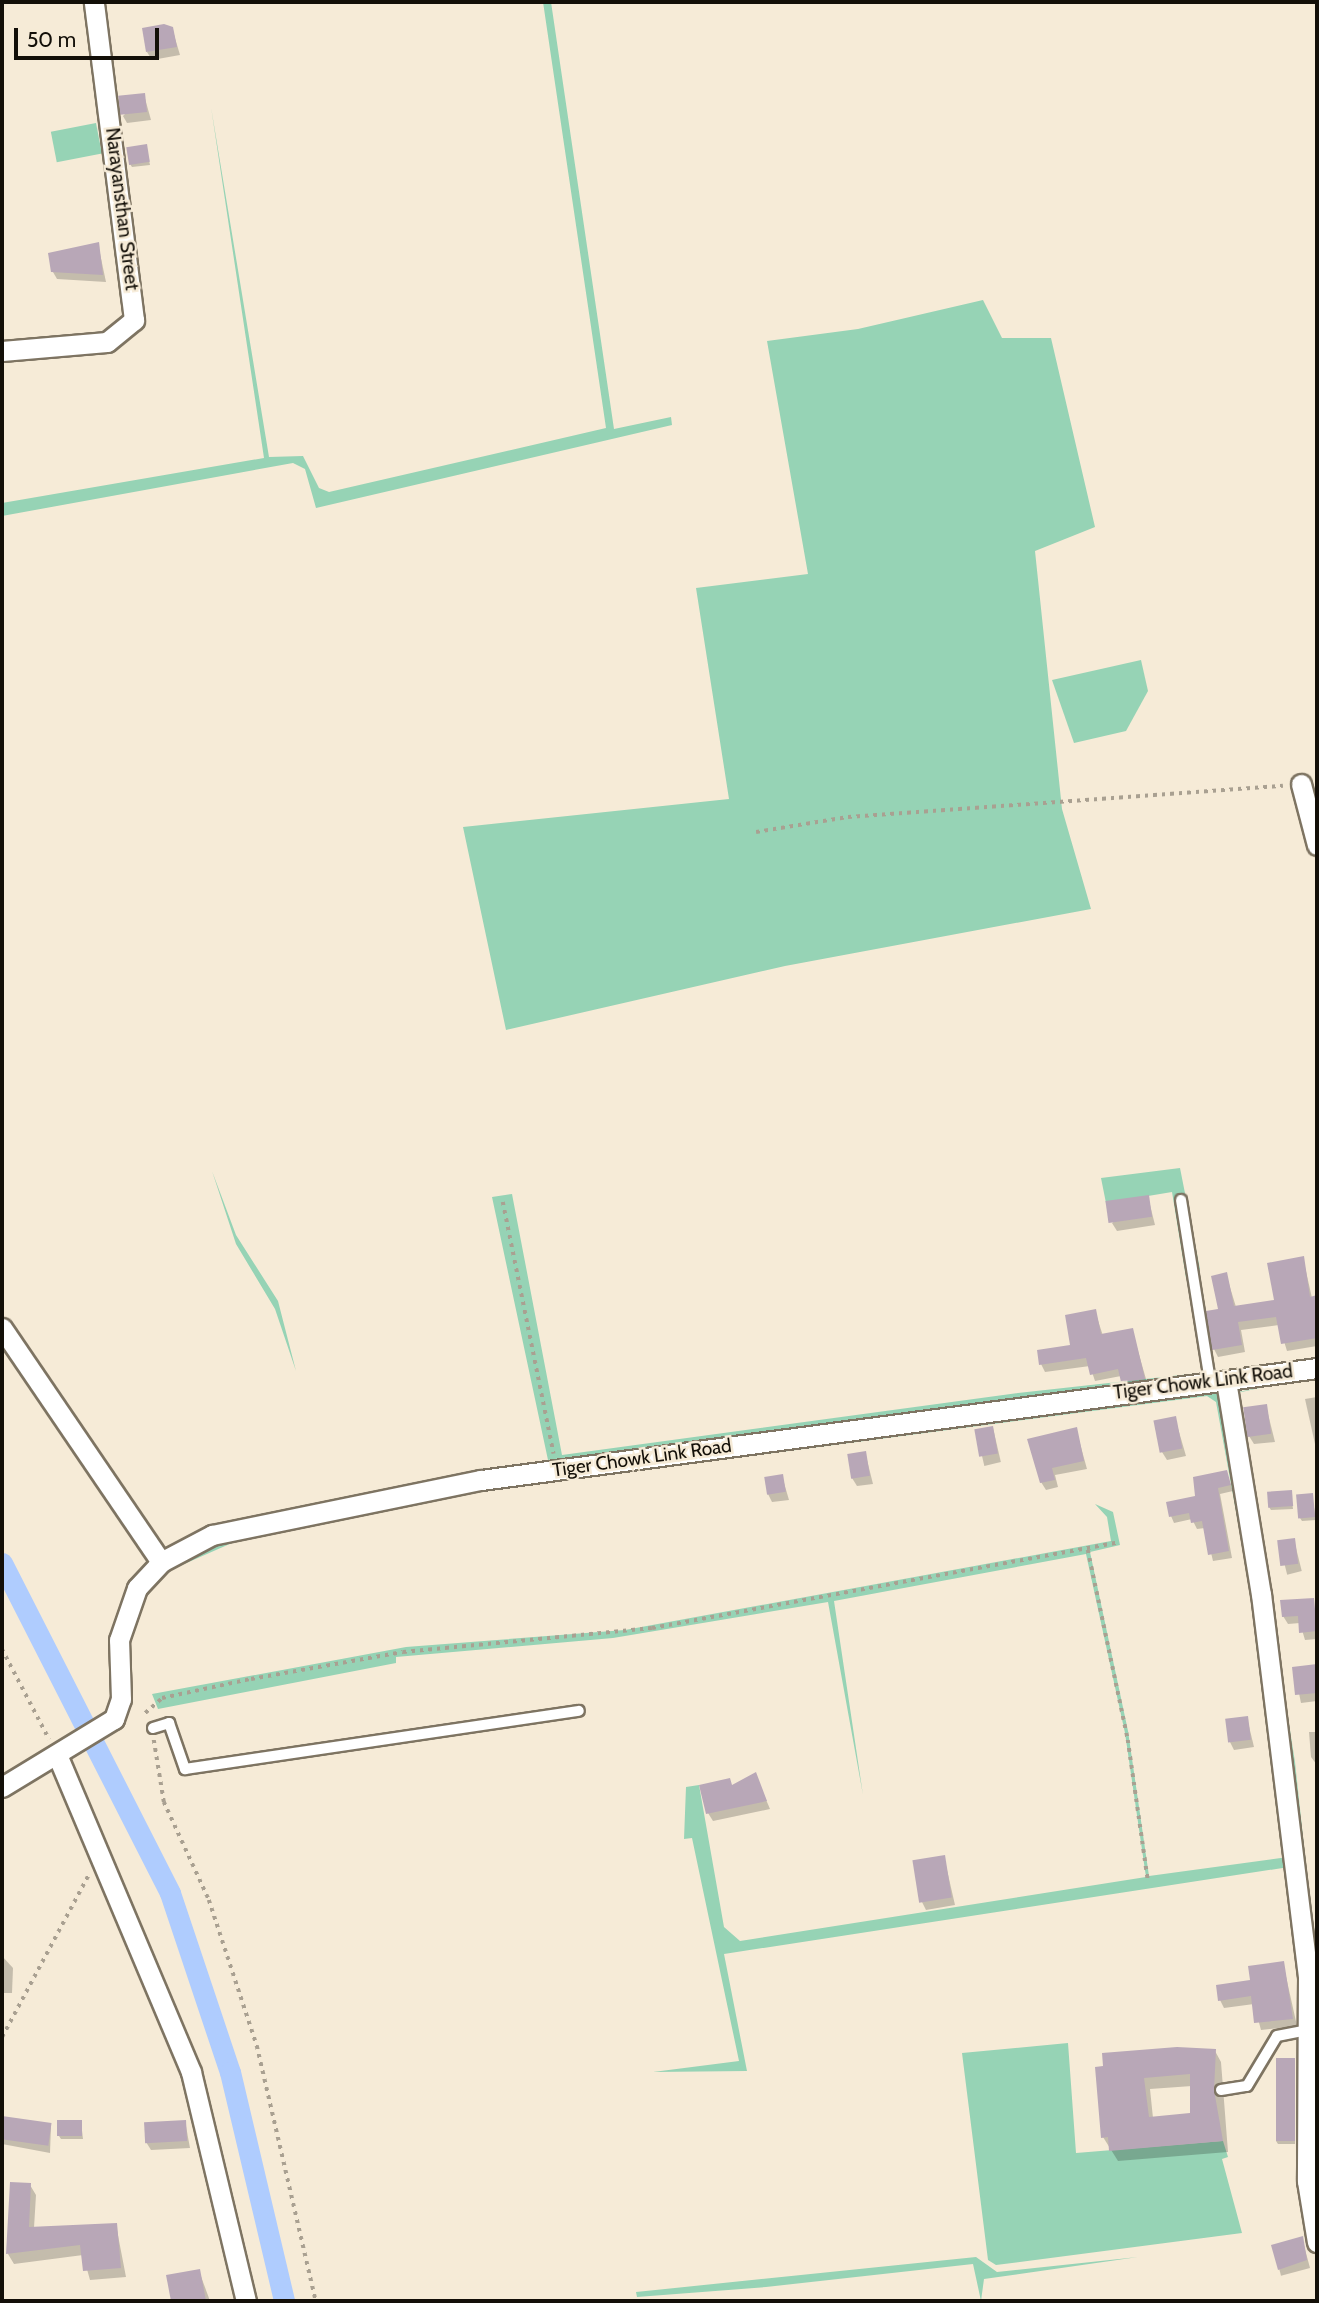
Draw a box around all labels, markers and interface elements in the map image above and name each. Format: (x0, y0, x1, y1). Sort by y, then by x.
scale bar (18, 14, 163, 58)
text: 50 m (27, 27, 76, 52)
street label: Narayansthan Street (101, 126, 143, 292)
street label: Tiger Chowk Link Road (1112, 1360, 1294, 1404)
street label: Tiger Chowk Link Road (551, 1434, 733, 1482)

